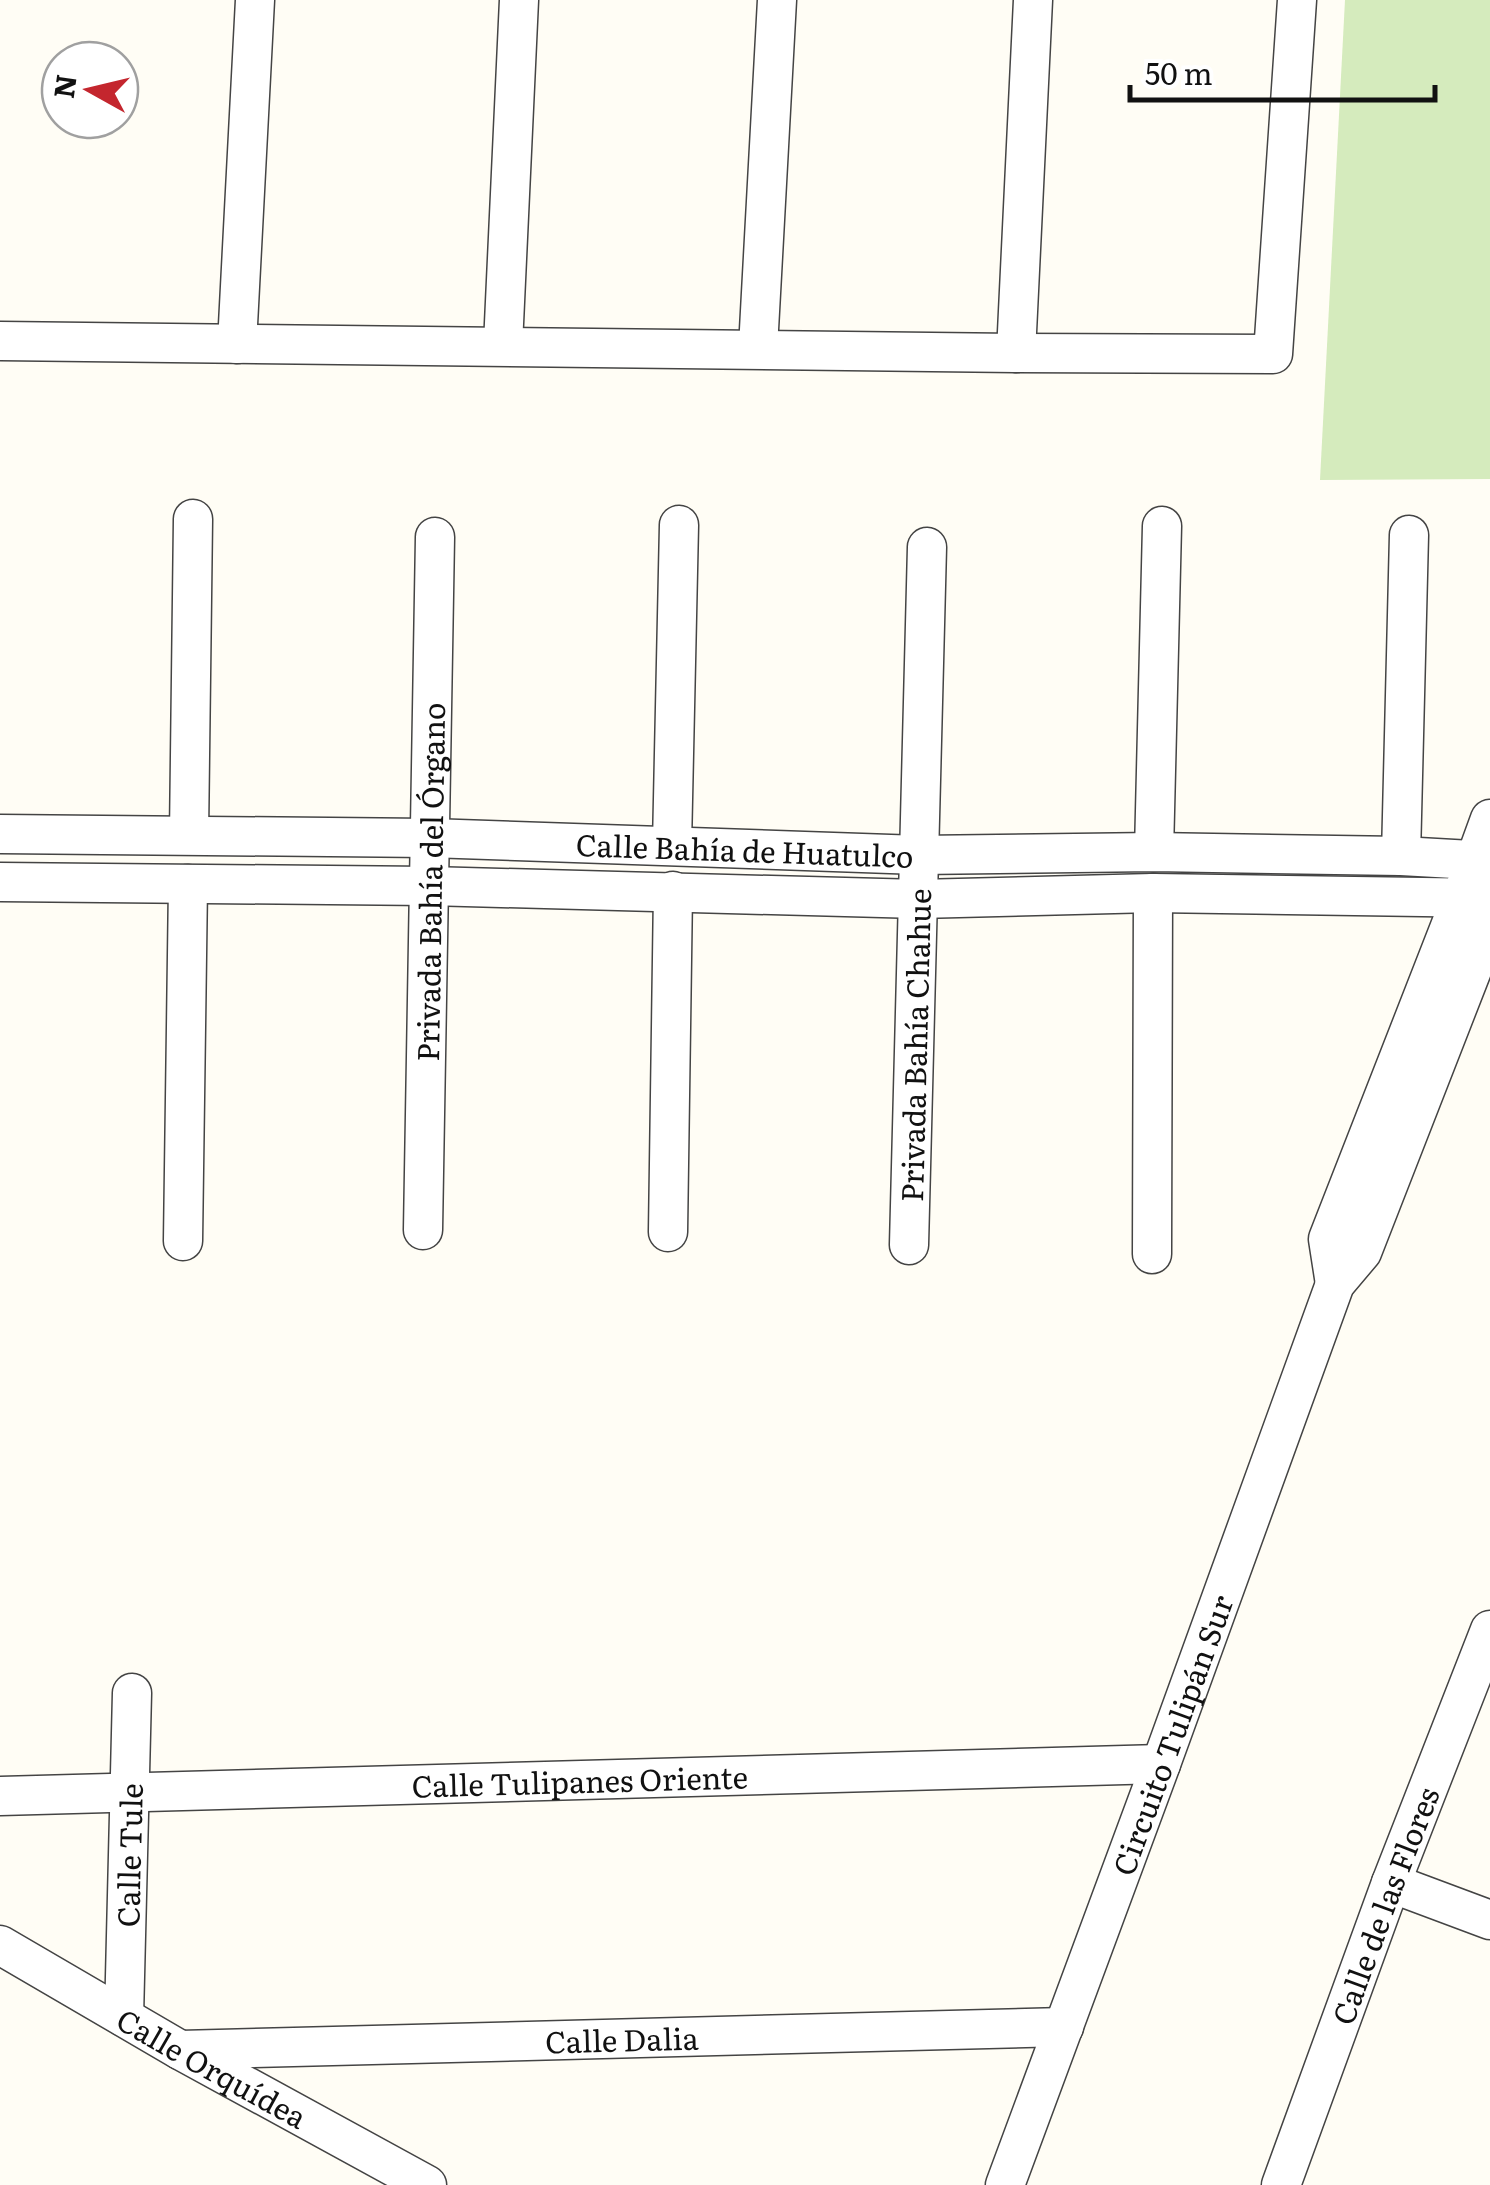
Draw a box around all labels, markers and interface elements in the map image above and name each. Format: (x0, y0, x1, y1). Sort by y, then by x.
north arrow (40, 40, 140, 140)
scale bar (1130, 40, 1435, 102)
text: 50 m (1145, 50, 1213, 94)
text: N (41, 72, 86, 101)
street label: Privada Bahía del Órgano (404, 702, 454, 1062)
street label: Calle Bahía de Huatulco (575, 821, 914, 877)
street label: Privada Bahía Chahue (888, 888, 940, 1202)
street label: Circuito Tulipán Sur (1100, 1588, 1243, 1881)
street label: Calle Tulipanes Oriente (411, 1753, 749, 1807)
street label: Calle de las Flores (1319, 1780, 1449, 2030)
street label: Calle Tule (104, 1782, 152, 1928)
street label: Calle Orquídea (109, 1996, 316, 2138)
street label: Calle Dalia (545, 2014, 700, 2062)

